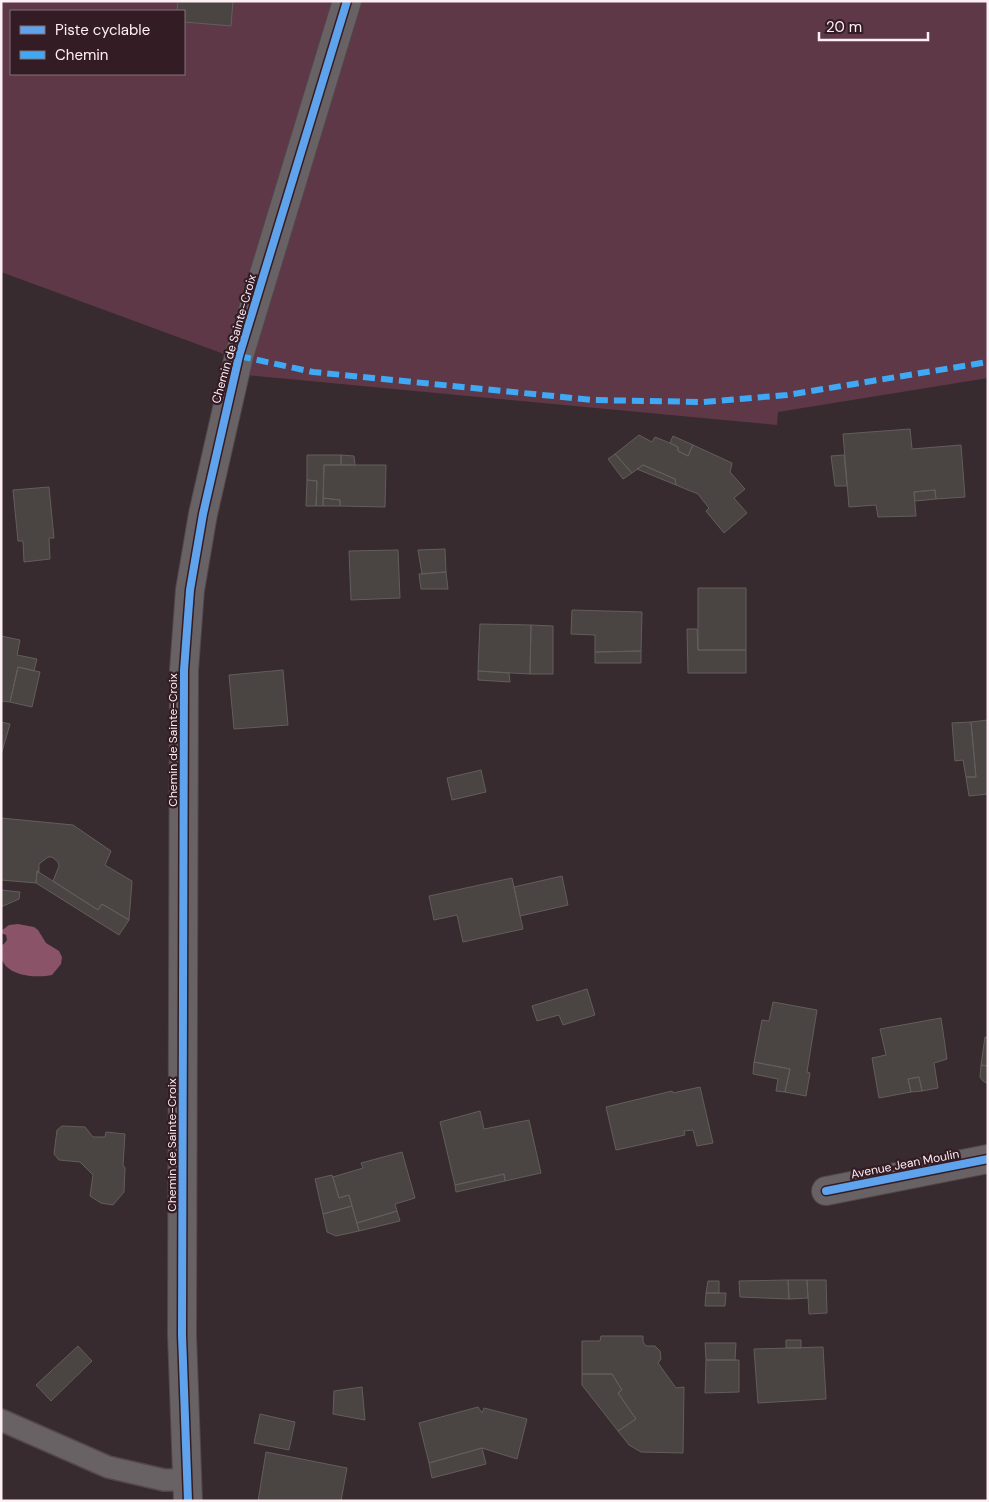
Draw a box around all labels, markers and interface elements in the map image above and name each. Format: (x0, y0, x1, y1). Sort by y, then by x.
legend (10, 10, 185, 75)
scale bar (819, 10, 928, 42)
text: 20 m (826, 17, 862, 37)
text: Piste cyclable (55, 20, 150, 40)
text: Chemin (55, 45, 108, 65)
street label: Chemin de Sainte-Croix (208, 273, 260, 405)
street label: Chemin de Sainte-Croix (165, 673, 181, 807)
street label: Chemin de Sainte-Croix (164, 1078, 180, 1212)
street label: Avenue Jean Moulin (850, 1146, 961, 1182)

